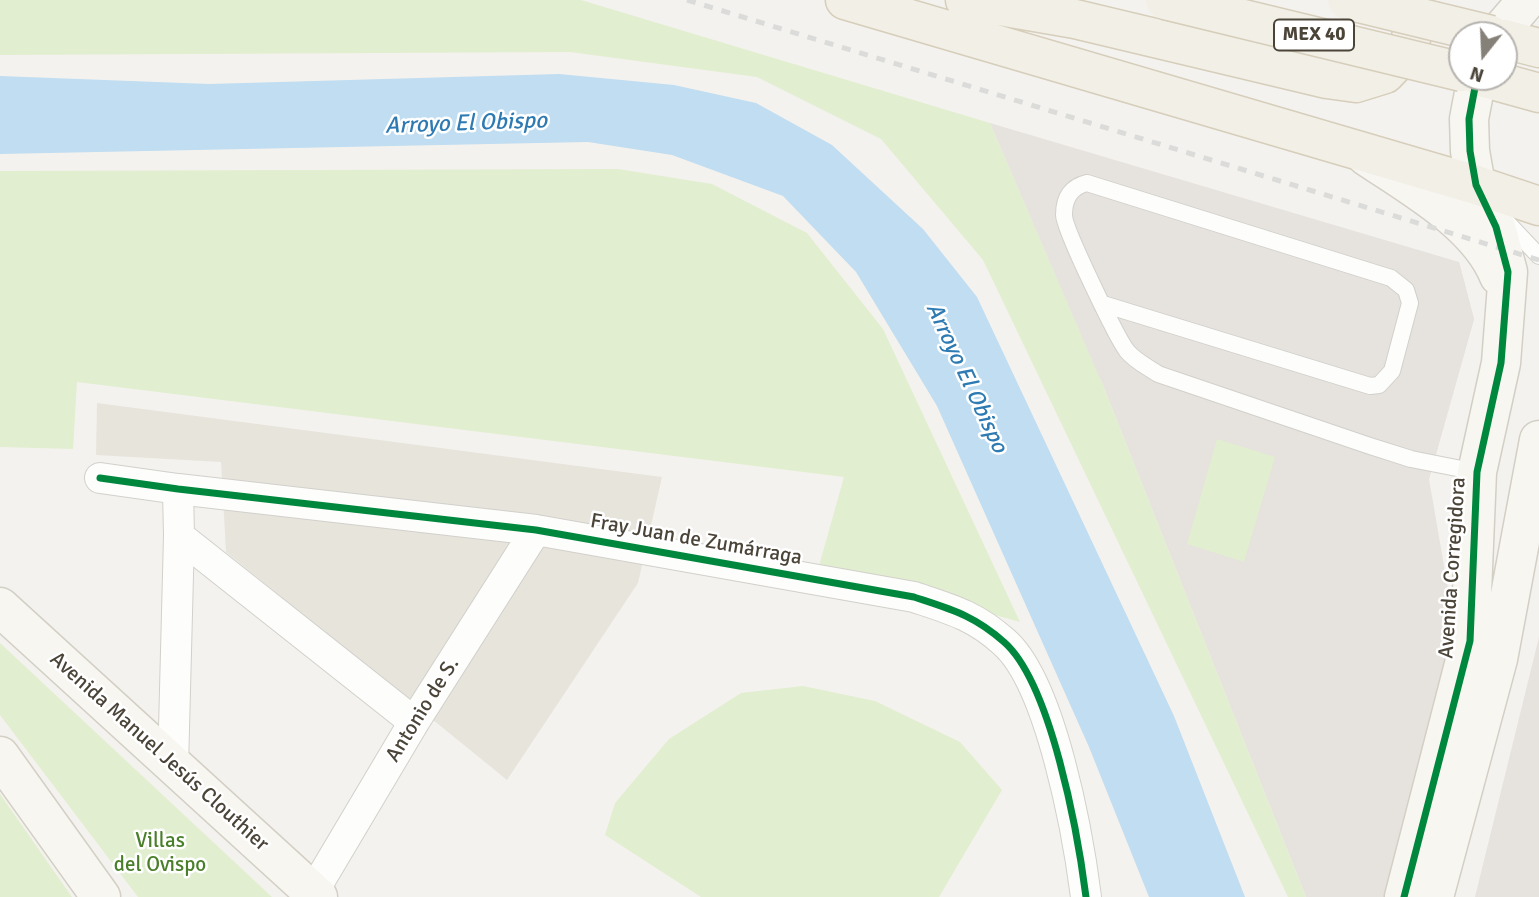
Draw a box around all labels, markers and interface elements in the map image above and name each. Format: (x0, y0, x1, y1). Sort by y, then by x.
road number: MEX 40 (1274, 20, 1354, 50)
north arrow (1448, 21, 1518, 91)
text: N (1467, 61, 1487, 88)
water label: Arroyo El Obispo (384, 107, 548, 141)
water label: Arroyo El Obispo (919, 299, 1013, 457)
street label: Avenida Corregidora (1434, 476, 1472, 660)
street label: Fray Juan de Zumárraga (588, 509, 804, 571)
street label: Avenida Manuel Jesús Clouthier (44, 647, 274, 857)
street label: Antonio de S. (381, 653, 465, 767)
park label: Villas del Ovispo (114, 828, 206, 878)

